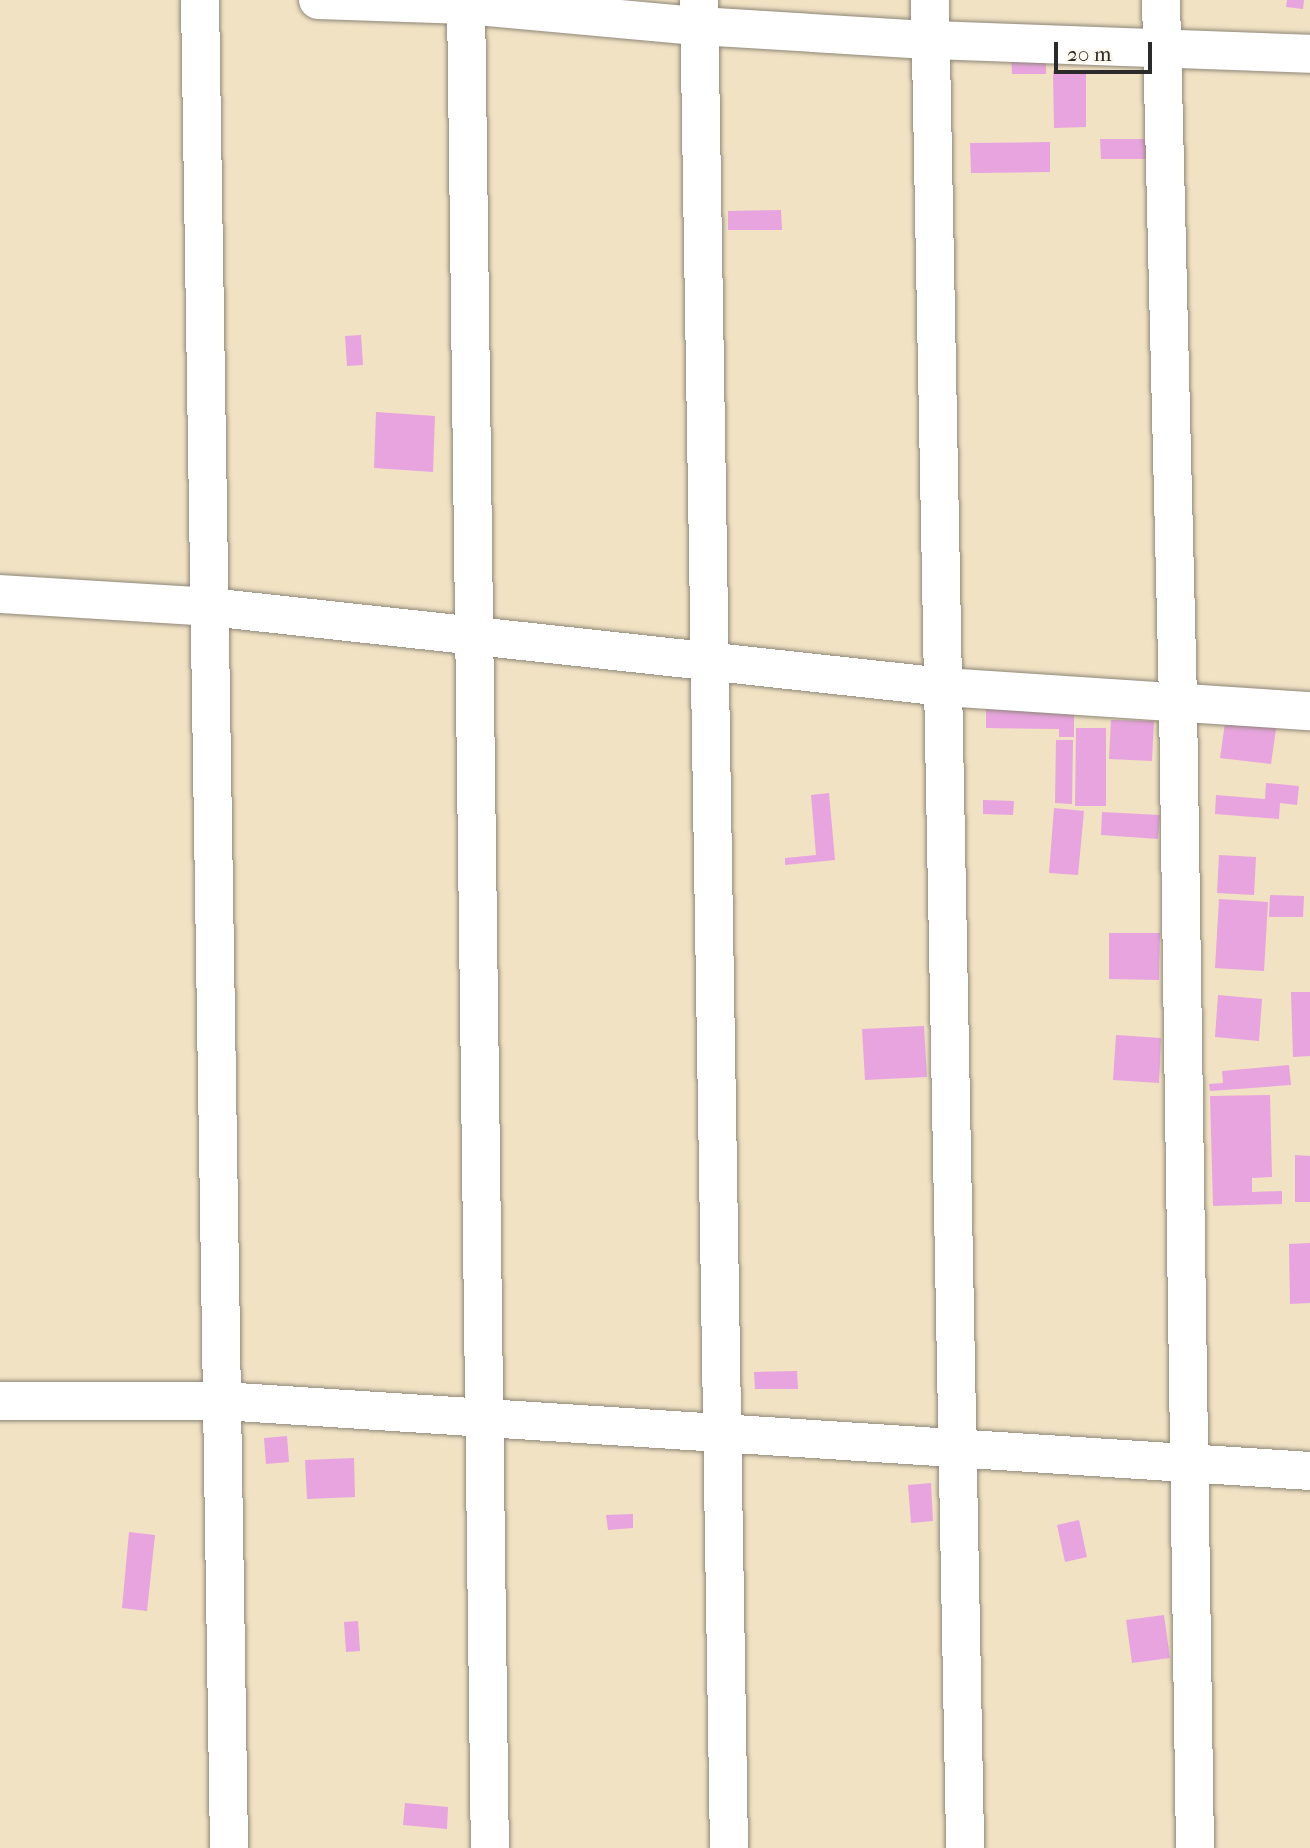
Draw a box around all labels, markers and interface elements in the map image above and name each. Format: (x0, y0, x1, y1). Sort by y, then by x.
scale bar (1058, 28, 1156, 72)
text: 20 m (1067, 42, 1111, 66)

